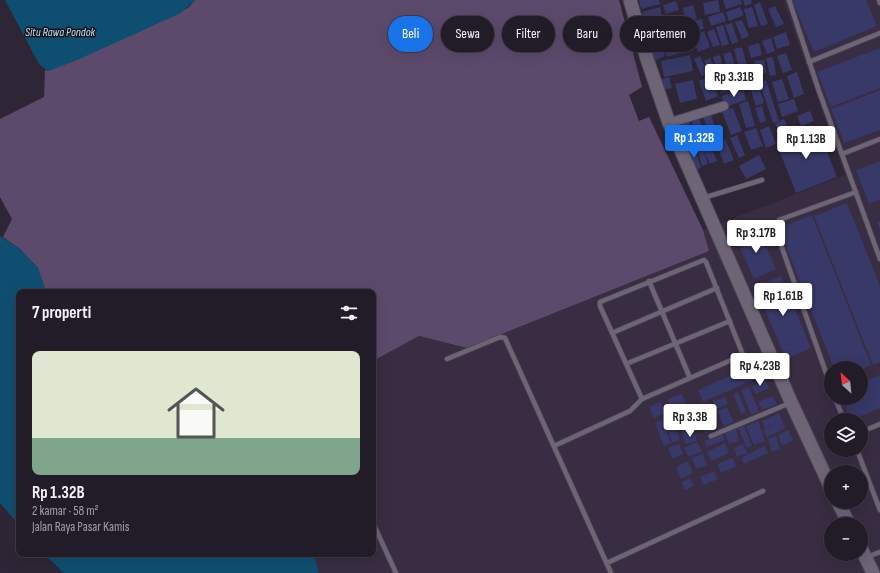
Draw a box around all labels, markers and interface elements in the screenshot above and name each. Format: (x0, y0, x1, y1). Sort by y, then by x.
chip: Beli (388, 16, 433, 52)
chip: Sewa (441, 16, 494, 52)
chip: Filter (502, 16, 555, 52)
chip: Baru (563, 16, 612, 52)
chip: Apartemen (620, 16, 700, 52)
water label: Situ Rawa Pondok (25, 25, 96, 40)
pin: Rp 3.31B (693, 64, 775, 98)
text: Rp 3.31B (714, 69, 754, 85)
pin: Rp 1.32B (653, 125, 735, 159)
pin: Rp 1.13B (765, 126, 847, 160)
text: Rp 1.32B (674, 130, 714, 146)
text: Rp 1.13B (786, 131, 826, 147)
pin: Rp 3.17B (715, 220, 797, 254)
text: Rp 3.17B (736, 225, 776, 241)
pin: Rp 1.61B (742, 283, 824, 317)
text: Rp 1.61B (763, 288, 803, 304)
icon: filters (338, 302, 360, 324)
text: 7 properti (32, 303, 91, 323)
pin: Rp 4.23B (719, 353, 801, 387)
text: Rp 4.23B (739, 358, 781, 374)
north arrow (824, 361, 868, 405)
map controls (824, 361, 868, 561)
icon: home (160, 377, 232, 449)
pin: Rp 3.3B (653, 404, 727, 438)
text: Rp 3.3B (673, 409, 707, 425)
button: layers (824, 413, 868, 457)
button: + (824, 465, 868, 509)
text: Rp 1.32B (32, 483, 84, 503)
text: 2 kamar · 58 m² (32, 503, 99, 519)
button: − (824, 517, 868, 561)
text: Jalan Raya Pasar Kamis (32, 519, 129, 535)

